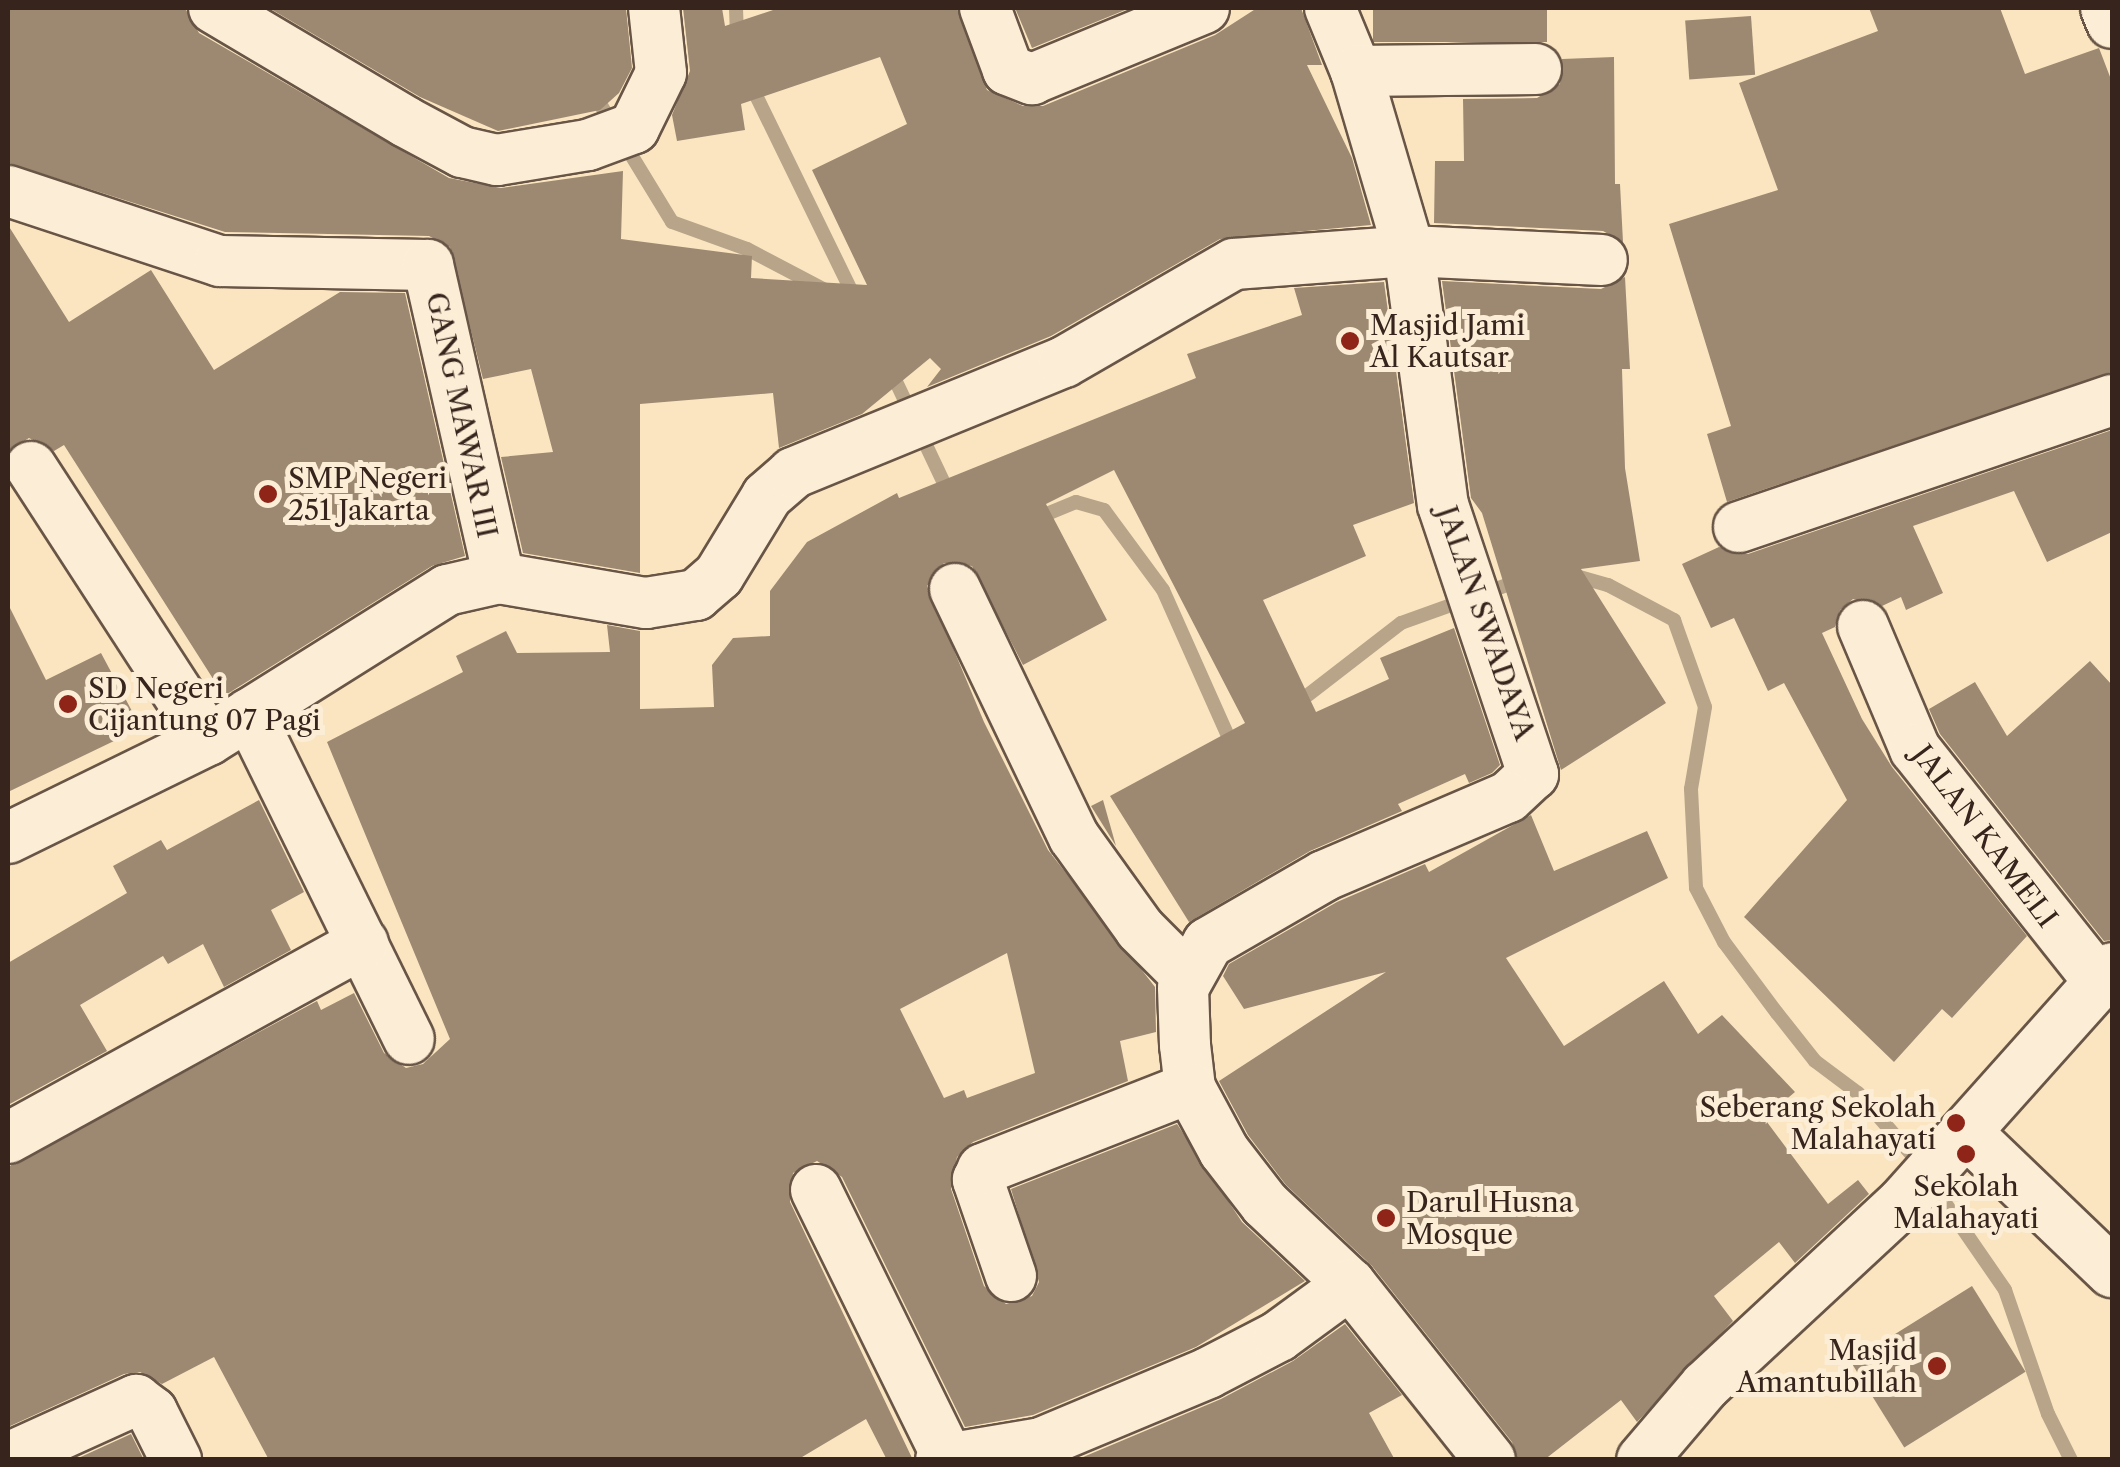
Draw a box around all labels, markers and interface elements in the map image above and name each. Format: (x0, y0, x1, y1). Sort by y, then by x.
street label: GANG MAWAR III (419, 289, 505, 541)
place label: Masjid Jami Al Kautsar (1370, 308, 1525, 374)
marker: Masjid Jami Al Kautsar (1339, 330, 1361, 352)
place label: SMP Negeri 251 Jakarta (288, 461, 448, 527)
marker: SMP Negeri 251 Jakarta (257, 483, 279, 505)
street label: JALAN SWADAYA (1430, 502, 1542, 744)
place label: SD Negeri Cijantung 07 Pagi (88, 671, 320, 737)
marker: SD Negeri Cijantung 07 Pagi (57, 693, 79, 715)
street label: JALAN KAMELI (1906, 738, 2064, 934)
place label: Seberang Sekolah Malahayati (1699, 1090, 1936, 1156)
marker: Seberang Sekolah Malahayati (1945, 1112, 1967, 1134)
marker: Sekolah Malahayati (1955, 1143, 1977, 1165)
place label: Sekolah Malahayati (1893, 1169, 2039, 1235)
place label: Darul Husna Mosque (1406, 1185, 1574, 1251)
marker: Darul Husna Mosque (1375, 1207, 1397, 1229)
place label: Masjid Amantubillah (1736, 1333, 1917, 1399)
marker: Masjid Amantubillah (1926, 1355, 1948, 1377)

